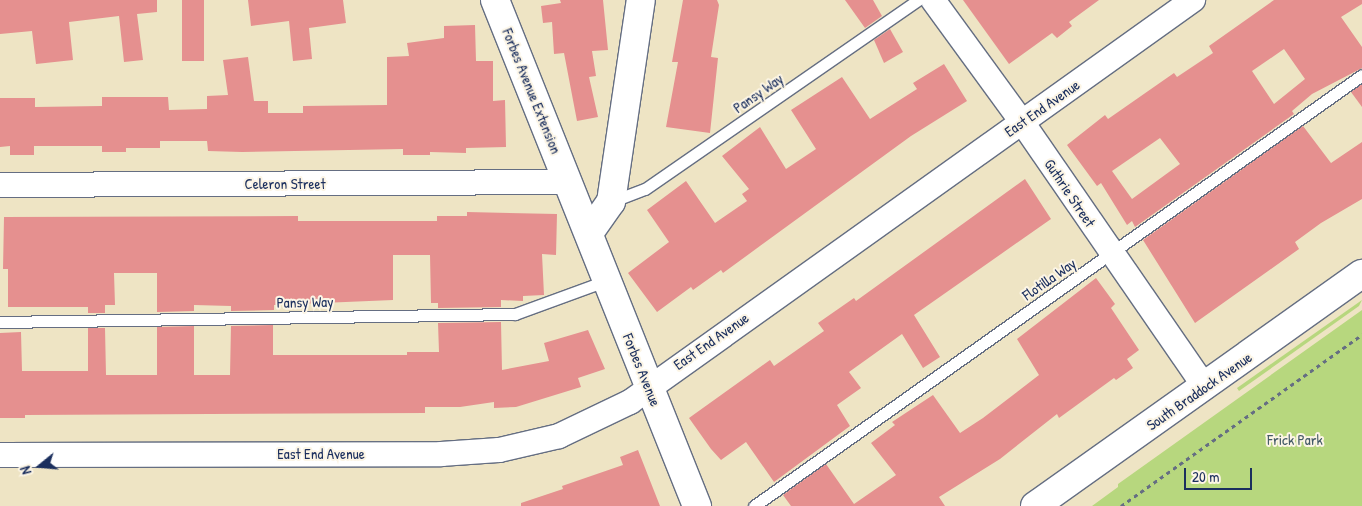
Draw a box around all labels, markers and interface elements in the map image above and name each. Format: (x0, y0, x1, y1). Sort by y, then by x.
street label: Forbes Avenue Extension (499, 26, 565, 156)
street label: Pansy Way (730, 69, 786, 117)
street label: East End Avenue (1001, 75, 1083, 141)
street label: Guthrie Street (1041, 156, 1099, 230)
street label: Celeron Street (244, 175, 326, 193)
street label: Flotilla Way (1019, 254, 1079, 304)
street label: Pansy Way (276, 293, 334, 311)
street label: East End Avenue (670, 308, 752, 374)
street label: Forbes Avenue (619, 331, 665, 409)
street label: South Braddock Avenue (1143, 348, 1255, 434)
park label: Frick Park (1267, 431, 1323, 449)
north arrow (15, 441, 65, 491)
street label: East End Avenue (277, 445, 365, 463)
scale bar (1187, 458, 1254, 490)
text: N (15, 464, 35, 477)
text: 20 m (1192, 466, 1219, 487)

